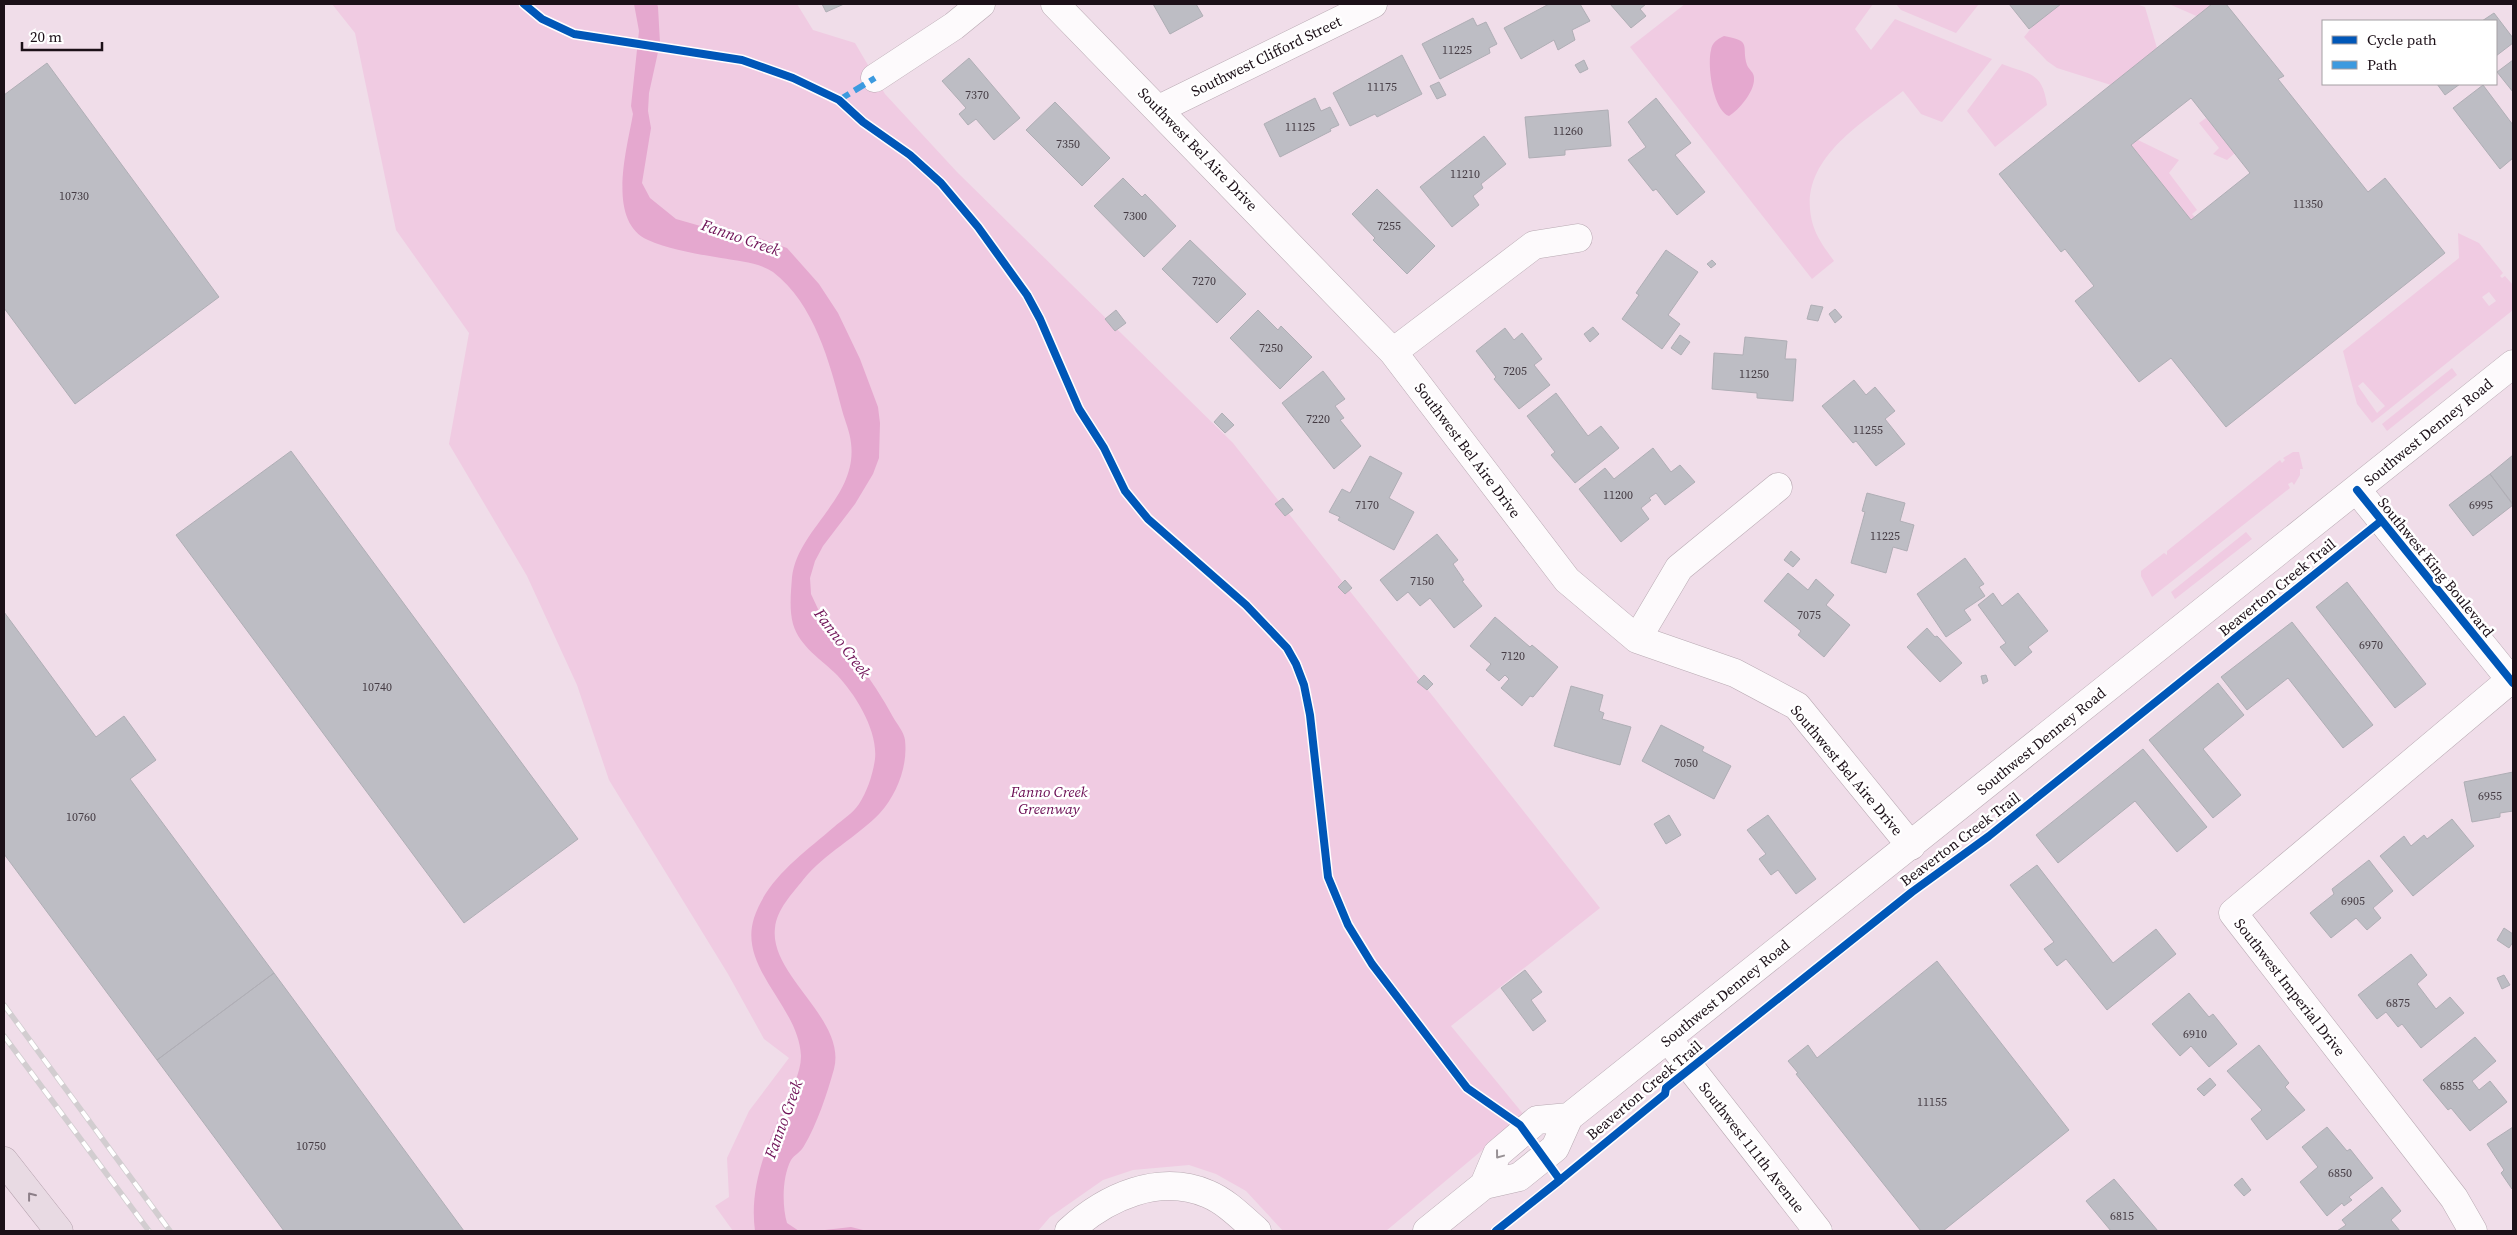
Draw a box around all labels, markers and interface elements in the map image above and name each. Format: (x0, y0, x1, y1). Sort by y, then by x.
street label: Southwest Clifford Street (1187, 10, 1345, 102)
scale bar (22, 20, 102, 52)
legend (2322, 20, 2497, 85)
text: 20 m (30, 26, 62, 47)
text: Cycle path (2367, 29, 2437, 50)
house number: 11225 (1442, 42, 1472, 58)
text: Path (2367, 54, 2397, 75)
house number: 11175 (1367, 79, 1397, 95)
street label: Southwest Bel Aire Drive (1133, 83, 1263, 216)
house number: 7370 (965, 87, 989, 103)
house number: 11125 (1285, 119, 1315, 135)
house number: 11260 (1553, 123, 1583, 139)
house number: 7350 (1056, 136, 1080, 152)
house number: 11210 (1450, 166, 1480, 182)
house number: 10730 (59, 188, 89, 204)
house number: 11350 (2293, 196, 2323, 212)
house number: 7300 (1123, 208, 1147, 224)
water label: Fanno Creek (698, 213, 784, 261)
house number: 7255 (1377, 218, 1401, 234)
house number: 7270 (1192, 273, 1216, 289)
house number: 7250 (1259, 340, 1283, 356)
house number: 7205 (1503, 363, 1527, 379)
house number: 11250 (1739, 366, 1769, 382)
street label: Southwest Denney Road (2359, 373, 2497, 491)
street label: Southwest Bel Aire Drive (1410, 378, 1526, 522)
house number: 7220 (1306, 411, 1330, 427)
house number: 11255 (1853, 422, 1883, 438)
house number: 11200 (1603, 487, 1633, 503)
street label: Southwest King Boulevard (2373, 493, 2499, 642)
house number: 7170 (1355, 497, 1379, 513)
house number: 6995 (2469, 497, 2493, 513)
house number: 11225 (1870, 528, 1900, 544)
street label: Beaverton Creek Trail (2214, 533, 2340, 641)
house number: 7150 (1410, 573, 1434, 589)
water label: Fanno Creek (809, 603, 877, 683)
house number: 7075 (1797, 607, 1821, 623)
house number: 6970 (2359, 637, 2383, 653)
house number: 7120 (1501, 648, 1525, 664)
house number: 10740 (362, 679, 392, 695)
street label: Southwest Denney Road (1972, 682, 2110, 800)
street label: Southwest Bel Aire Drive (1786, 700, 1908, 840)
house number: 7050 (1674, 755, 1698, 771)
park label: Fanno Creek Greenway (1010, 781, 1088, 819)
street label: Beaverton Creek Trail (1896, 787, 2025, 891)
house number: 6955 (2478, 788, 2502, 804)
house number: 10760 (66, 809, 96, 825)
house number: 6905 (2341, 893, 2365, 909)
street label: Southwest Imperial Drive (2230, 914, 2351, 1061)
street label: Southwest Denney Road (1656, 934, 1794, 1052)
house number: 6875 (2386, 995, 2410, 1011)
house number: 6910 (2183, 1026, 2207, 1042)
street label: Beaverton Creek Trail (1582, 1035, 1707, 1145)
water label: Fanno Creek (758, 1076, 808, 1162)
street label: Southwest 111th Avenue (1694, 1077, 1810, 1217)
house number: 6855 (2440, 1078, 2464, 1094)
house number: 11155 (1917, 1094, 1947, 1110)
house number: 10750 (296, 1138, 326, 1154)
one-way arrow (1496, 1149, 1505, 1158)
house number: 6850 (2328, 1165, 2352, 1181)
one-way arrow (29, 1193, 37, 1202)
house number: 6815 (2110, 1208, 2134, 1224)

